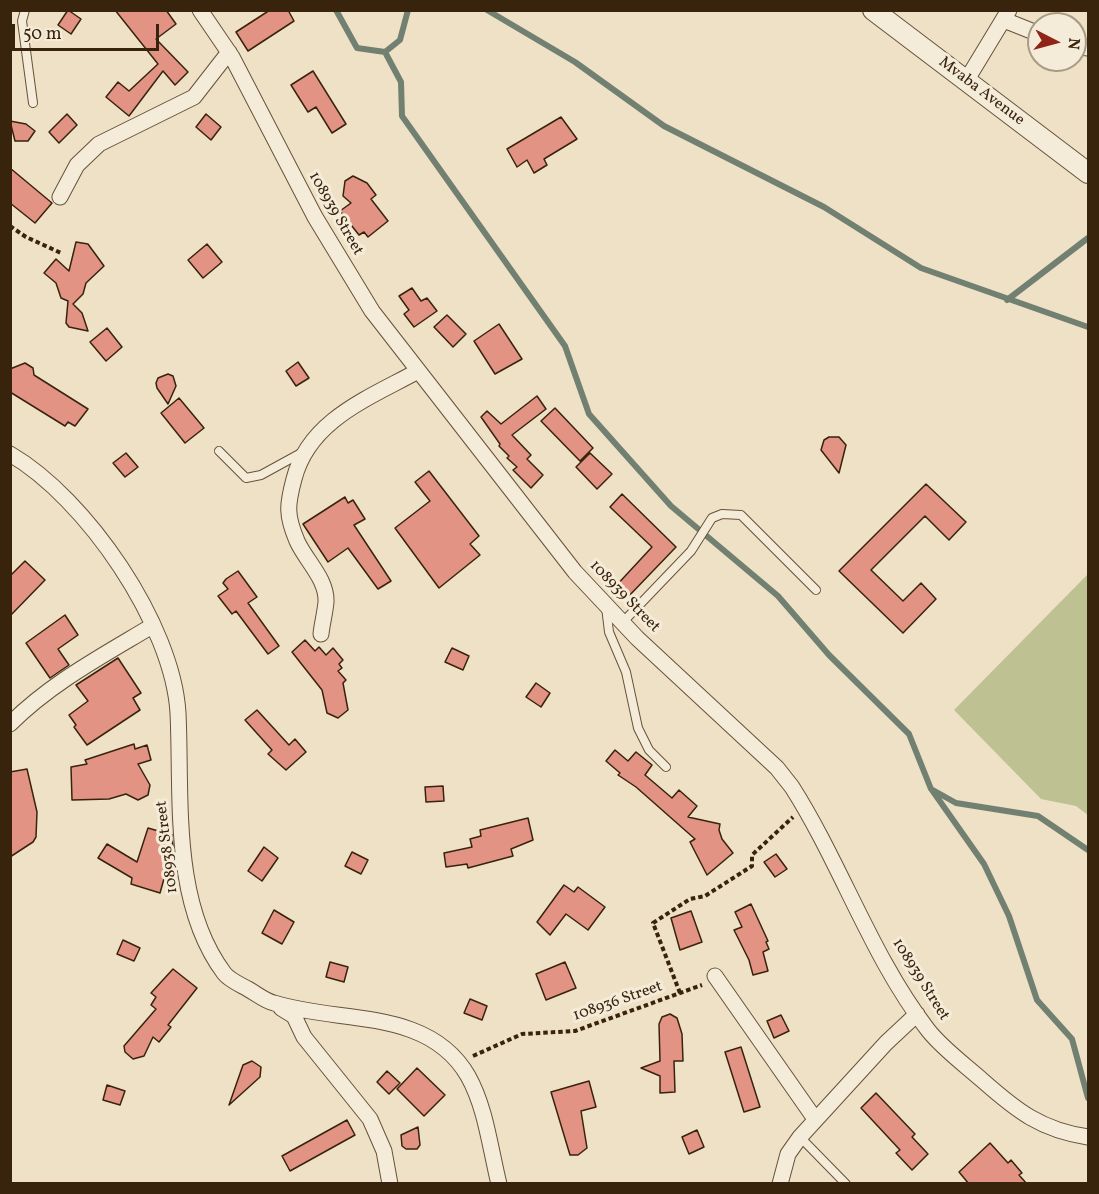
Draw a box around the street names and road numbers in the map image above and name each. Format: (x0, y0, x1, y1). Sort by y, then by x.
street label: Mvaba Avenue (934, 53, 1028, 131)
street label: 108939 Street (303, 169, 367, 259)
street label: 108939 Street (585, 557, 663, 637)
street label: 108938 Street (153, 799, 183, 895)
street label: 108939 Street (887, 935, 953, 1025)
street label: 108936 Street (571, 978, 665, 1026)

